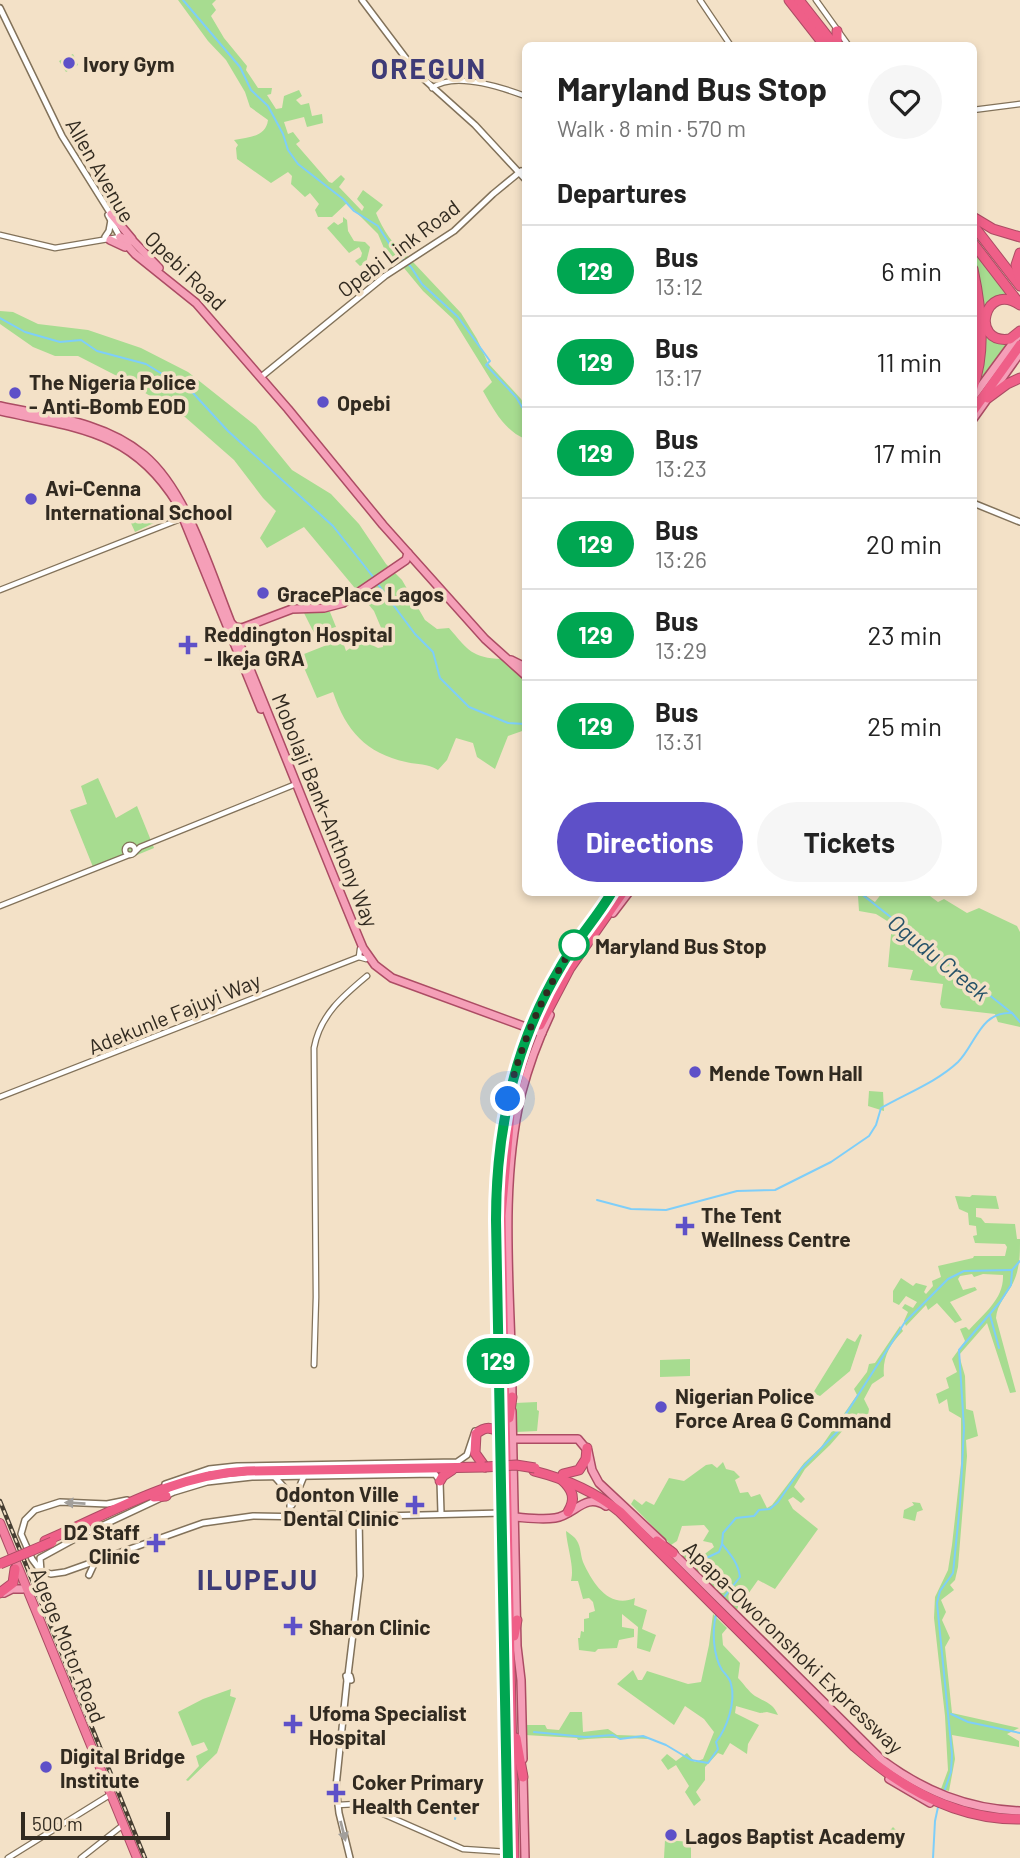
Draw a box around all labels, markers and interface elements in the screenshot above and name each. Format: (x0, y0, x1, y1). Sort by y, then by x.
place label: Ivory Gym (83, 51, 174, 76)
district label: OREGUN (371, 51, 487, 85)
marker: Ivory Gym (61, 55, 77, 71)
button: heart (868, 65, 942, 139)
text: Maryland Bus Stop (557, 68, 827, 108)
street label: Allen Avenue (61, 114, 141, 226)
text: Walk · 8 min · 570 m (557, 114, 746, 142)
text: Departures (557, 177, 687, 208)
street label: Opebi Link Road (332, 194, 464, 302)
street label: Opebi Road (140, 225, 232, 315)
text: Bus (655, 241, 698, 272)
text: 6 min (881, 255, 942, 286)
text: 129 (578, 256, 613, 285)
text: 13:12 (655, 272, 703, 300)
text: Bus (655, 332, 698, 363)
text: 11 min (876, 346, 942, 377)
text: 129 (578, 347, 613, 376)
text: 13:17 (655, 363, 702, 391)
place label: The Nigeria Police - Anti-Bomb EOD (29, 369, 196, 418)
marker: The Nigeria Police - Anti-Bomb EOD (7, 385, 23, 401)
place label: Opebi (337, 390, 391, 415)
marker: Opebi (315, 394, 331, 410)
text: Bus (655, 423, 698, 454)
text: 17 min (873, 437, 942, 468)
text: 129 (578, 438, 613, 467)
text: 13:23 (655, 454, 707, 482)
place label: Avi-Cenna International School (45, 475, 232, 524)
marker: Avi-Cenna International School (23, 491, 39, 507)
text: Bus (655, 514, 698, 545)
text: 20 min (866, 528, 942, 559)
text: 129 (578, 529, 613, 558)
text: 13:26 (655, 545, 707, 573)
place label: GracePlace Lagos (277, 581, 444, 606)
marker: GracePlace Lagos (255, 585, 271, 601)
text: Bus (655, 605, 698, 636)
text: 23 min (867, 619, 942, 650)
text: 129 (578, 620, 613, 649)
place label: Reddington Hospital - Ikeja GRA (204, 621, 393, 670)
marker: Reddington Hospital - Ikeja GRA (178, 635, 198, 655)
text: 13:29 (655, 636, 707, 664)
street label: Mobolaji Bank-Anthony Way (268, 689, 385, 931)
text: Bus (655, 696, 698, 727)
text: 25 min (867, 710, 942, 741)
text: 129 (578, 711, 613, 740)
text: 13:31 (655, 727, 702, 755)
button: Directions (557, 802, 743, 882)
button: Tickets (757, 802, 942, 882)
water label: Ogudu Creek (883, 908, 995, 1006)
marker: Maryland Bus Stop (559, 930, 589, 960)
place label: Maryland Bus Stop (595, 933, 767, 958)
street label: Adekunle Fajuyi Way (84, 967, 264, 1059)
place label: Mende Town Hall (709, 1060, 863, 1085)
marker: Mende Town Hall (687, 1064, 703, 1080)
your location (490, 1081, 525, 1116)
place label: The Tent Wellness Centre (701, 1202, 851, 1251)
marker: The Tent Wellness Centre (675, 1216, 695, 1236)
line badge: 129 (458, 1338, 538, 1384)
text: 129 (481, 1346, 515, 1375)
place label: Nigerian Police Force Area G Command (675, 1383, 891, 1432)
marker: Nigerian Police Force Area G Command (653, 1399, 669, 1415)
place label: Odonton Ville Dental Clinic (276, 1481, 399, 1530)
marker: Odonton Ville Dental Clinic (405, 1495, 425, 1515)
one-way arrow (64, 1497, 86, 1508)
place label: D2 Staff Clinic (63, 1519, 140, 1568)
marker: D2 Staff Clinic (146, 1533, 166, 1553)
street label: Apapa-Oworonshoki Expressway (679, 1535, 909, 1759)
district label: ILUPEJU (197, 1562, 319, 1596)
street label: Agege Motor Road (27, 1564, 111, 1726)
place label: Sharon Clinic (309, 1614, 431, 1639)
marker: Sharon Clinic (283, 1616, 303, 1636)
place label: Ufoma Specialist Hospital (309, 1700, 467, 1749)
marker: Ufoma Specialist Hospital (283, 1714, 303, 1734)
place label: Digital Bridge Institute (60, 1743, 185, 1792)
marker: Digital Bridge Institute (38, 1759, 54, 1775)
place label: Coker Primary Health Center (352, 1769, 484, 1818)
marker: Coker Primary Health Center (326, 1783, 346, 1803)
scale bar (21, 1809, 170, 1841)
text: 500 m (32, 1812, 83, 1835)
one-way arrow (338, 1820, 349, 1842)
place label: Lagos Baptist Academy (685, 1823, 906, 1848)
marker: Lagos Baptist Academy (663, 1827, 679, 1843)

